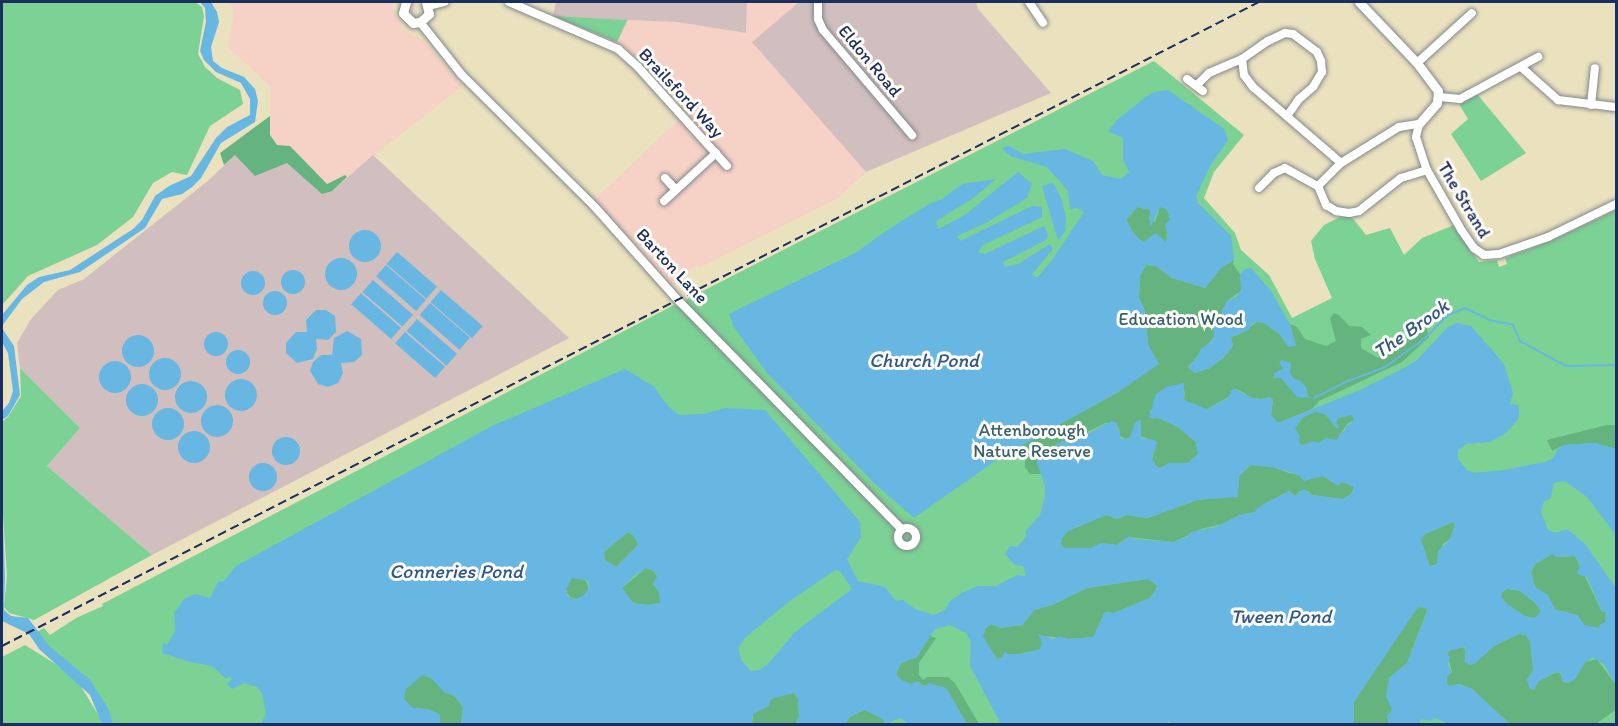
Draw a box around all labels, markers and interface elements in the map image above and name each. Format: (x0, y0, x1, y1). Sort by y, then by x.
street label: Eldon Road (834, 21, 906, 101)
street label: Brailsford Way (634, 44, 728, 142)
street label: The Strand (1433, 158, 1495, 242)
street label: Barton Lane (632, 224, 712, 308)
water label: The Brook (1368, 294, 1454, 364)
park label: Education Wood (1119, 308, 1243, 330)
water label: Church Pond (869, 348, 979, 372)
park label: Attenborough Nature Reserve (973, 420, 1091, 462)
water label: Conneries Pond (389, 559, 523, 583)
water label: Tween Pond (1231, 604, 1331, 628)

